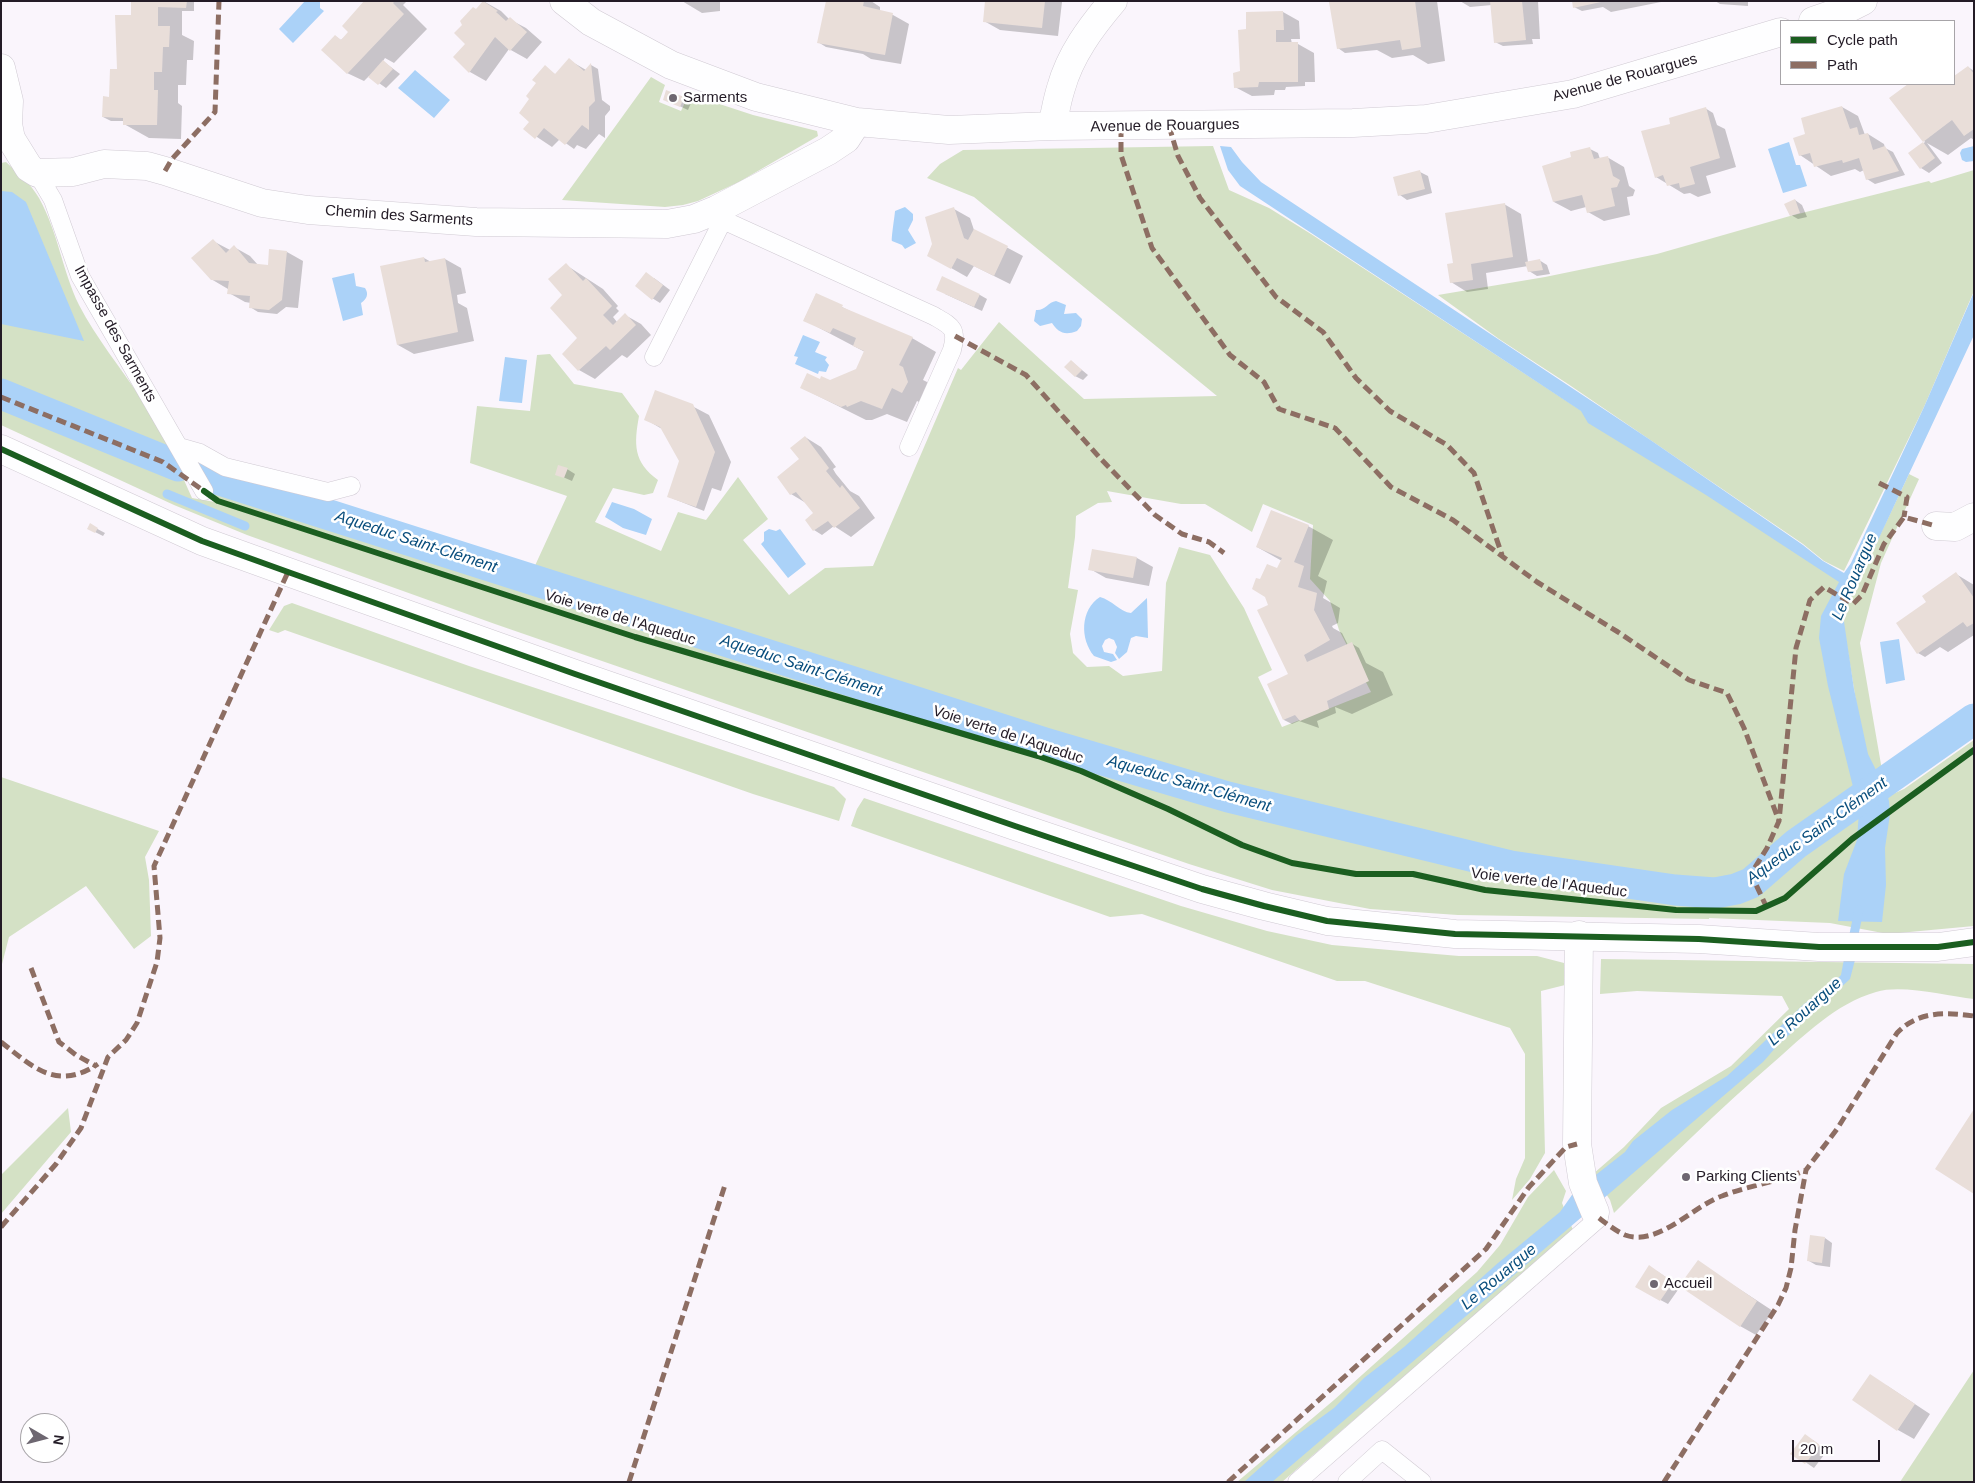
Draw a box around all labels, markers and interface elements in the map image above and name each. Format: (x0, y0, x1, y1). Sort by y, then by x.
legend (1780, 20, 1955, 85)
text: Cycle path (1827, 31, 1898, 48)
street label: Avenue de Rouargues (1551, 50, 1699, 106)
text: Path (1827, 56, 1858, 73)
place label: Sarments (683, 89, 747, 107)
marker: Sarments (667, 92, 679, 104)
street label: Avenue de Rouargues (1090, 116, 1240, 136)
street label: Chemin des Sarments (324, 202, 474, 230)
street label: Impasse des Sarments (70, 263, 160, 405)
water label: Aqueduc Saint-Clément (333, 507, 499, 577)
water label: Le Rouargue (1828, 531, 1882, 623)
street label: Voie verte de l'Aqueduc (542, 586, 698, 650)
water label: Aqueduc Saint-Clément (718, 631, 884, 701)
street label: Voie verte de l'Aqueduc (930, 702, 1086, 768)
water label: Aqueduc Saint-Clément (1105, 751, 1273, 817)
water label: Aqueduc Saint-Clément (1743, 774, 1891, 888)
street label: Voie verte de l'Aqueduc (1470, 864, 1628, 902)
water label: Le Rouargue (1764, 974, 1846, 1050)
place label: Parking Clients (1696, 1168, 1797, 1186)
marker: Parking Clients (1680, 1171, 1692, 1183)
water label: Le Rouargue (1457, 1240, 1541, 1314)
place label: Accueil (1664, 1275, 1712, 1293)
marker: Accueil (1648, 1278, 1660, 1290)
north arrow (20, 1413, 70, 1463)
scale bar (1795, 1430, 1882, 1462)
text: N (50, 1434, 67, 1446)
text: 20 m (1800, 1440, 1833, 1457)

